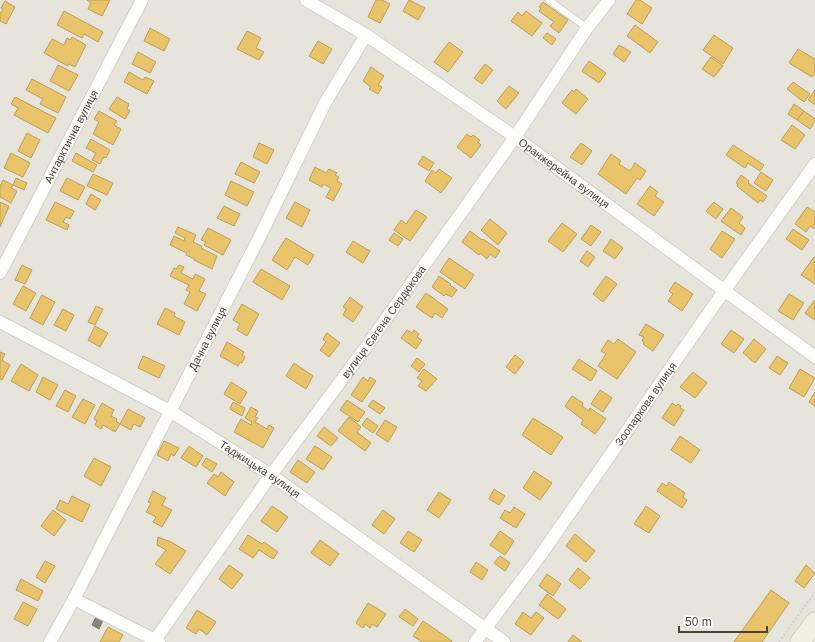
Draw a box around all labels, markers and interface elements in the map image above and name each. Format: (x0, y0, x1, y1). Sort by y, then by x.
street label: Антарктична вулиця (42, 88, 100, 185)
street label: Оранжерейна вулиця (516, 136, 612, 210)
street label: вулиця Євгена Сердюкова (339, 262, 428, 380)
street label: Дачна вулиця (186, 305, 229, 372)
street label: Зоопаркова вулиця (613, 360, 679, 448)
street label: Таджицька вулиця (217, 438, 303, 500)
scale bar (679, 608, 767, 634)
text: 50 m (685, 615, 712, 629)

